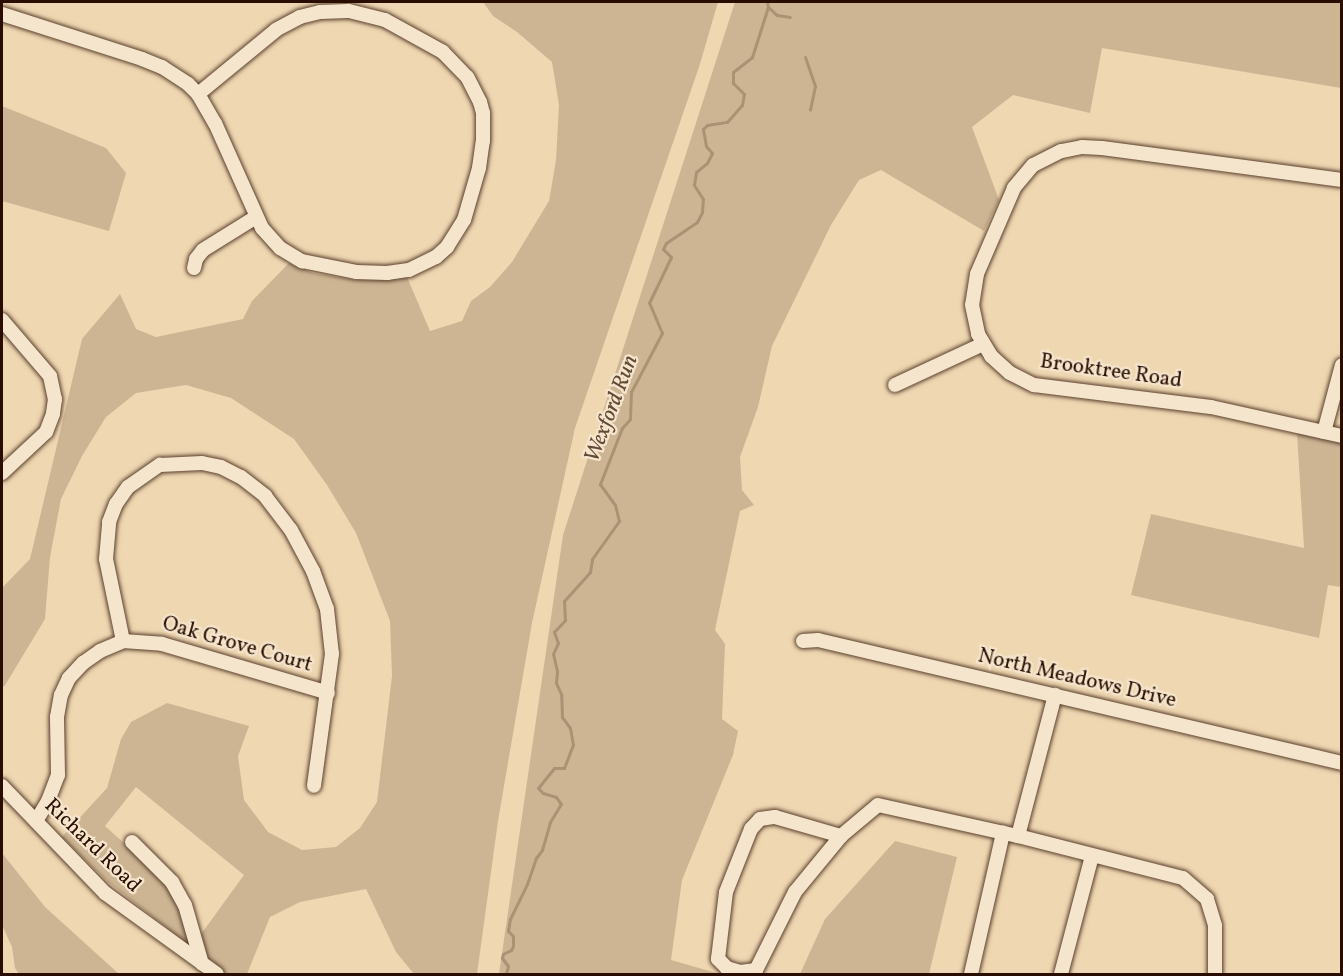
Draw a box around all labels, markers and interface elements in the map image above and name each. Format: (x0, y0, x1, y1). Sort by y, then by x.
street label: Brooktree Road (1038, 350, 1184, 394)
water label: Wexford Run (579, 352, 645, 466)
street label: Oak Grove Court (159, 612, 315, 678)
street label: North Meadows Drive (975, 644, 1179, 714)
street label: Richard Road (38, 794, 146, 898)

